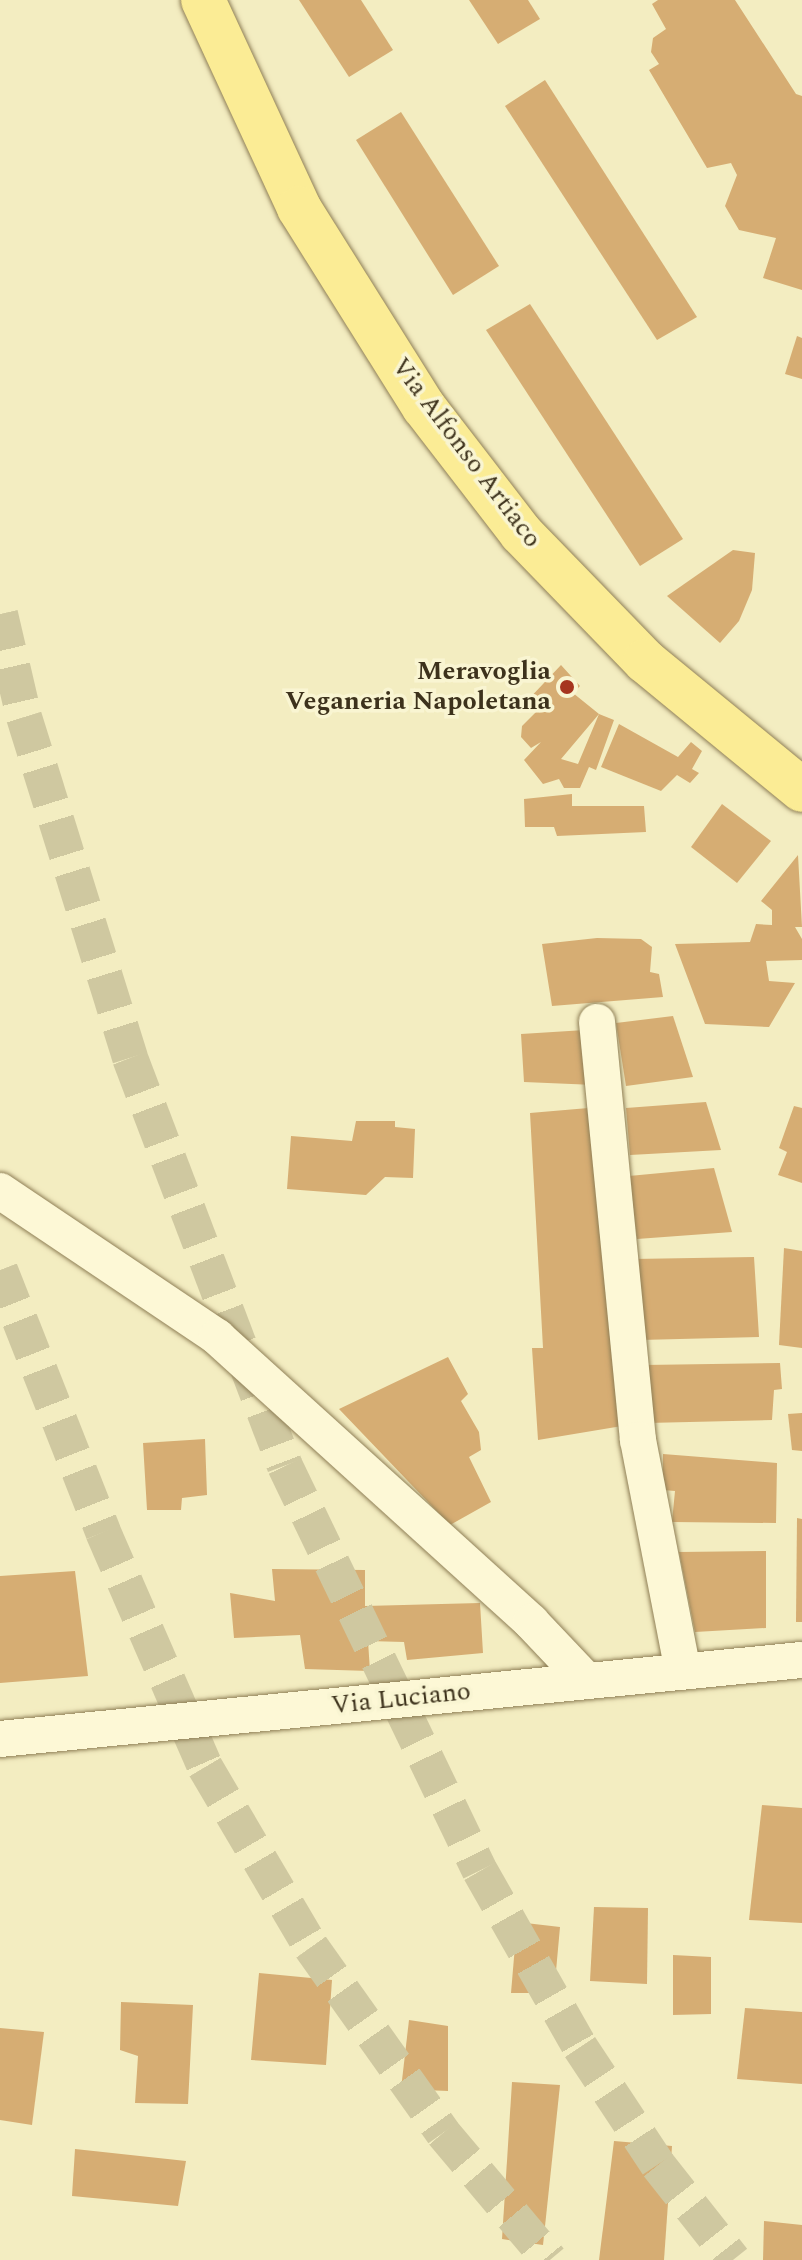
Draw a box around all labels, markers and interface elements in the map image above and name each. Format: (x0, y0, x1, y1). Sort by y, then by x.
street label: Via Alfonso Artiaco (384, 352, 548, 554)
place label: Meravoglia Veganeria Napoletana (285, 656, 551, 718)
marker: Meravoglia Veganeria Napoletana (558, 678, 576, 696)
street label: Via Luciano (330, 1676, 472, 1722)

